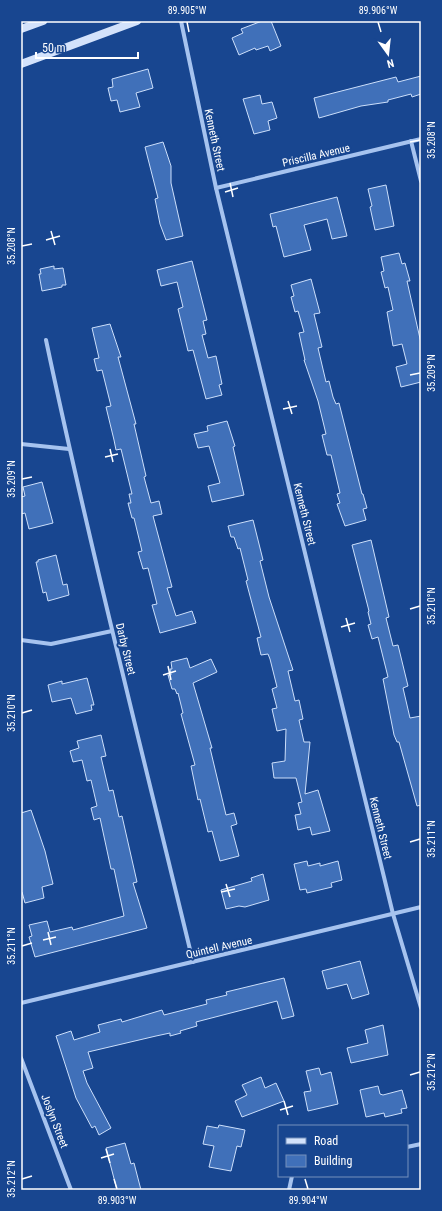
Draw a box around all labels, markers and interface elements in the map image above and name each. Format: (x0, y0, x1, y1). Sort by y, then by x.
text: 89.905°W (168, 5, 207, 16)
text: 89.906°W (359, 5, 398, 16)
scale bar (36, 34, 138, 60)
north arrow (368, 34, 408, 74)
text: 50 m (42, 41, 66, 55)
text: N (385, 56, 395, 70)
street label: Kenneth Street (202, 108, 227, 173)
text: 35.208°N (426, 121, 437, 159)
street label: Priscilla Avenue (281, 141, 351, 170)
text: 35.208°N (6, 227, 17, 265)
text: 35.209°N (426, 354, 437, 392)
text: 35.209°N (6, 460, 17, 498)
street label: Kenneth Street (291, 482, 319, 547)
text: 35.210°N (426, 587, 437, 625)
street label: Darby Street (113, 622, 138, 676)
text: 35.210°N (6, 694, 17, 732)
street label: Kenneth Street (367, 796, 395, 861)
text: 35.211°N (426, 820, 437, 858)
text: 35.211°N (6, 927, 17, 965)
street label: Quintell Avenue (185, 934, 253, 961)
text: 35.212°N (426, 1053, 437, 1091)
street label: Joslyn Street (38, 1092, 71, 1150)
legend (278, 1125, 408, 1177)
text: Road (314, 1134, 338, 1148)
text: Building (314, 1154, 352, 1168)
text: 35.212°N (6, 1160, 17, 1198)
text: 89.903°W (98, 1195, 137, 1206)
text: 89.904°W (289, 1195, 328, 1206)

